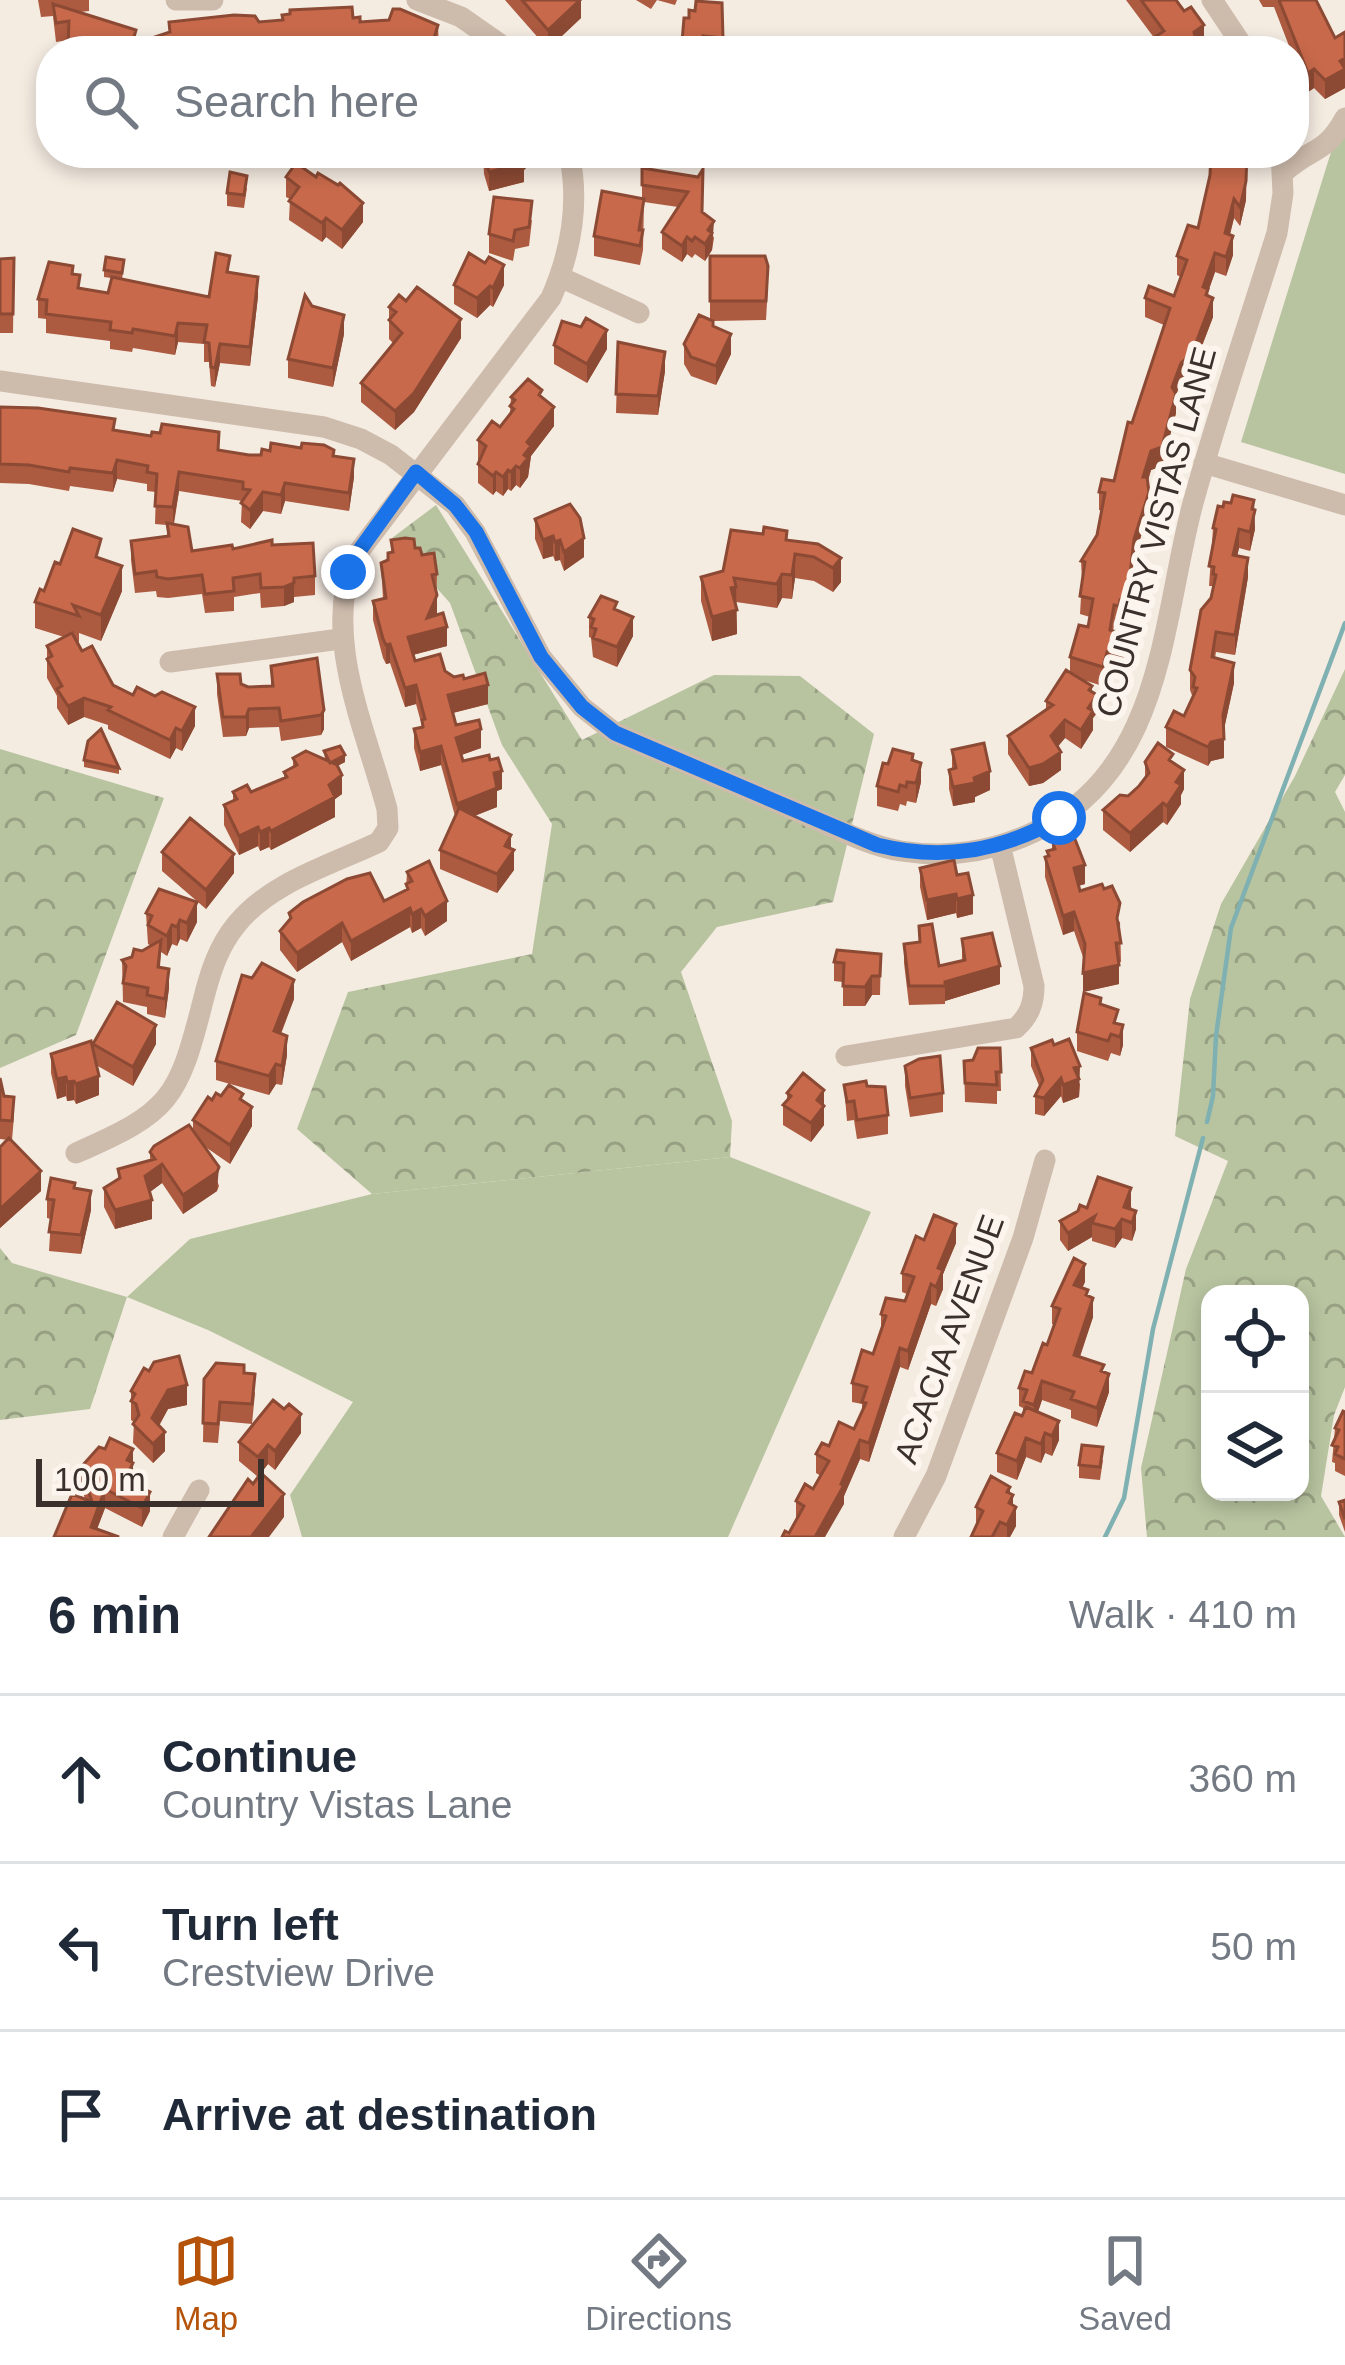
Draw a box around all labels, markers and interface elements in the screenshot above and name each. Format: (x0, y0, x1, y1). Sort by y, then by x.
search box (36, 36, 1309, 168)
icon: search (78, 69, 144, 135)
text: Search here (174, 76, 419, 127)
street label: COUNTRY VISTAS LANE (1089, 343, 1223, 721)
route end (321, 545, 375, 599)
route start (1032, 791, 1086, 845)
street label: ACACIA AVENUE (887, 1210, 1011, 1468)
map controls (1201, 1285, 1309, 1501)
button: locate (1201, 1285, 1309, 1393)
button: layers (1201, 1393, 1309, 1501)
scale bar (36, 1453, 264, 1506)
text: 100 m (54, 1461, 146, 1498)
text: 6 min (48, 1587, 181, 1644)
text: Walk · 410 m (1069, 1593, 1297, 1636)
text: Continue (162, 1731, 357, 1782)
icon: ahead (48, 1746, 114, 1812)
text: 360 m (1189, 1757, 1297, 1800)
text: Country Vistas Lane (162, 1783, 513, 1826)
text: Turn left (162, 1899, 339, 1950)
icon: left (48, 1914, 114, 1980)
text: 50 m (1210, 1925, 1297, 1968)
text: Crestview Drive (162, 1951, 435, 1994)
icon: arrive (48, 2082, 114, 2148)
text: Arrive at destination (162, 2089, 597, 2140)
tab: Map (173, 2228, 239, 2338)
tab: Directions (585, 2228, 732, 2338)
tab: Saved (1078, 2228, 1172, 2338)

